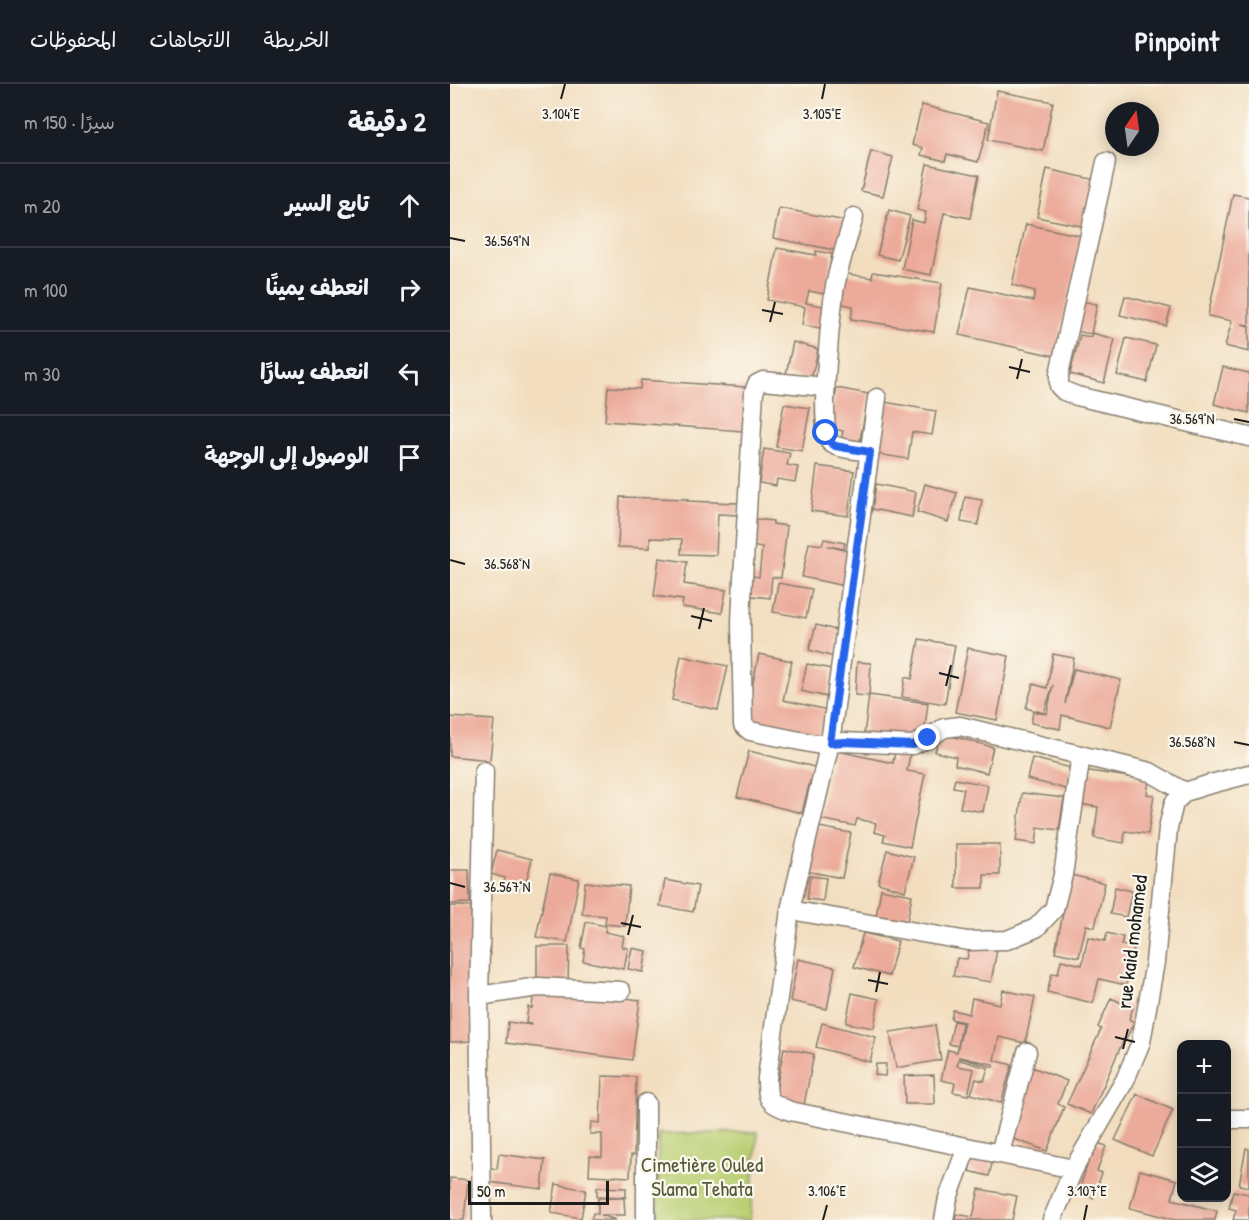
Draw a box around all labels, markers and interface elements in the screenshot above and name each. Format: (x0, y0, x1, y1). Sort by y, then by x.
text: Pinpoint (1135, 22, 1219, 60)
text: المحفوظات (30, 25, 116, 54)
text: الاتجاهات (149, 25, 231, 54)
text: الخريطة (264, 25, 329, 54)
north arrow (1105, 102, 1159, 156)
text: 3.104°E (542, 103, 580, 124)
text: 3.105°E (803, 103, 842, 124)
text: 2 دقيقة (348, 104, 426, 139)
text: سيرًا · 150 m (24, 108, 115, 135)
text: تابع السير (286, 188, 369, 218)
icon: ahead (393, 189, 426, 222)
text: 20 m (24, 192, 61, 219)
text: 36.569°N (484, 230, 530, 251)
text: انعطف يمينًا (266, 272, 369, 302)
icon: right (393, 273, 426, 306)
text: 100 m (24, 276, 67, 303)
text: انعطف يسارًا (260, 356, 369, 386)
icon: left (393, 357, 426, 390)
text: 30 m (24, 360, 60, 387)
text: 36.569°N (1169, 408, 1215, 429)
route start (812, 419, 838, 445)
text: الوصول إلى الوجهة (204, 440, 369, 470)
icon: arrive (393, 441, 426, 474)
text: 36.568°N (484, 553, 530, 574)
route end (914, 724, 940, 750)
text: 36.568°N (1169, 731, 1215, 752)
street label: rue kaid mohamed (1109, 873, 1154, 1011)
text: 36.567°N (483, 876, 531, 897)
map controls (1177, 1040, 1231, 1202)
button: + (1177, 1040, 1231, 1094)
button: − (1177, 1094, 1231, 1148)
button: layers (1177, 1148, 1231, 1202)
park label: Cimetière Ouled Slama Tehata (641, 1150, 763, 1203)
scale bar (468, 1178, 609, 1206)
text: 50 m (477, 1180, 506, 1202)
text: 3.106°E (808, 1180, 846, 1201)
text: 3.107°E (1067, 1180, 1107, 1201)

